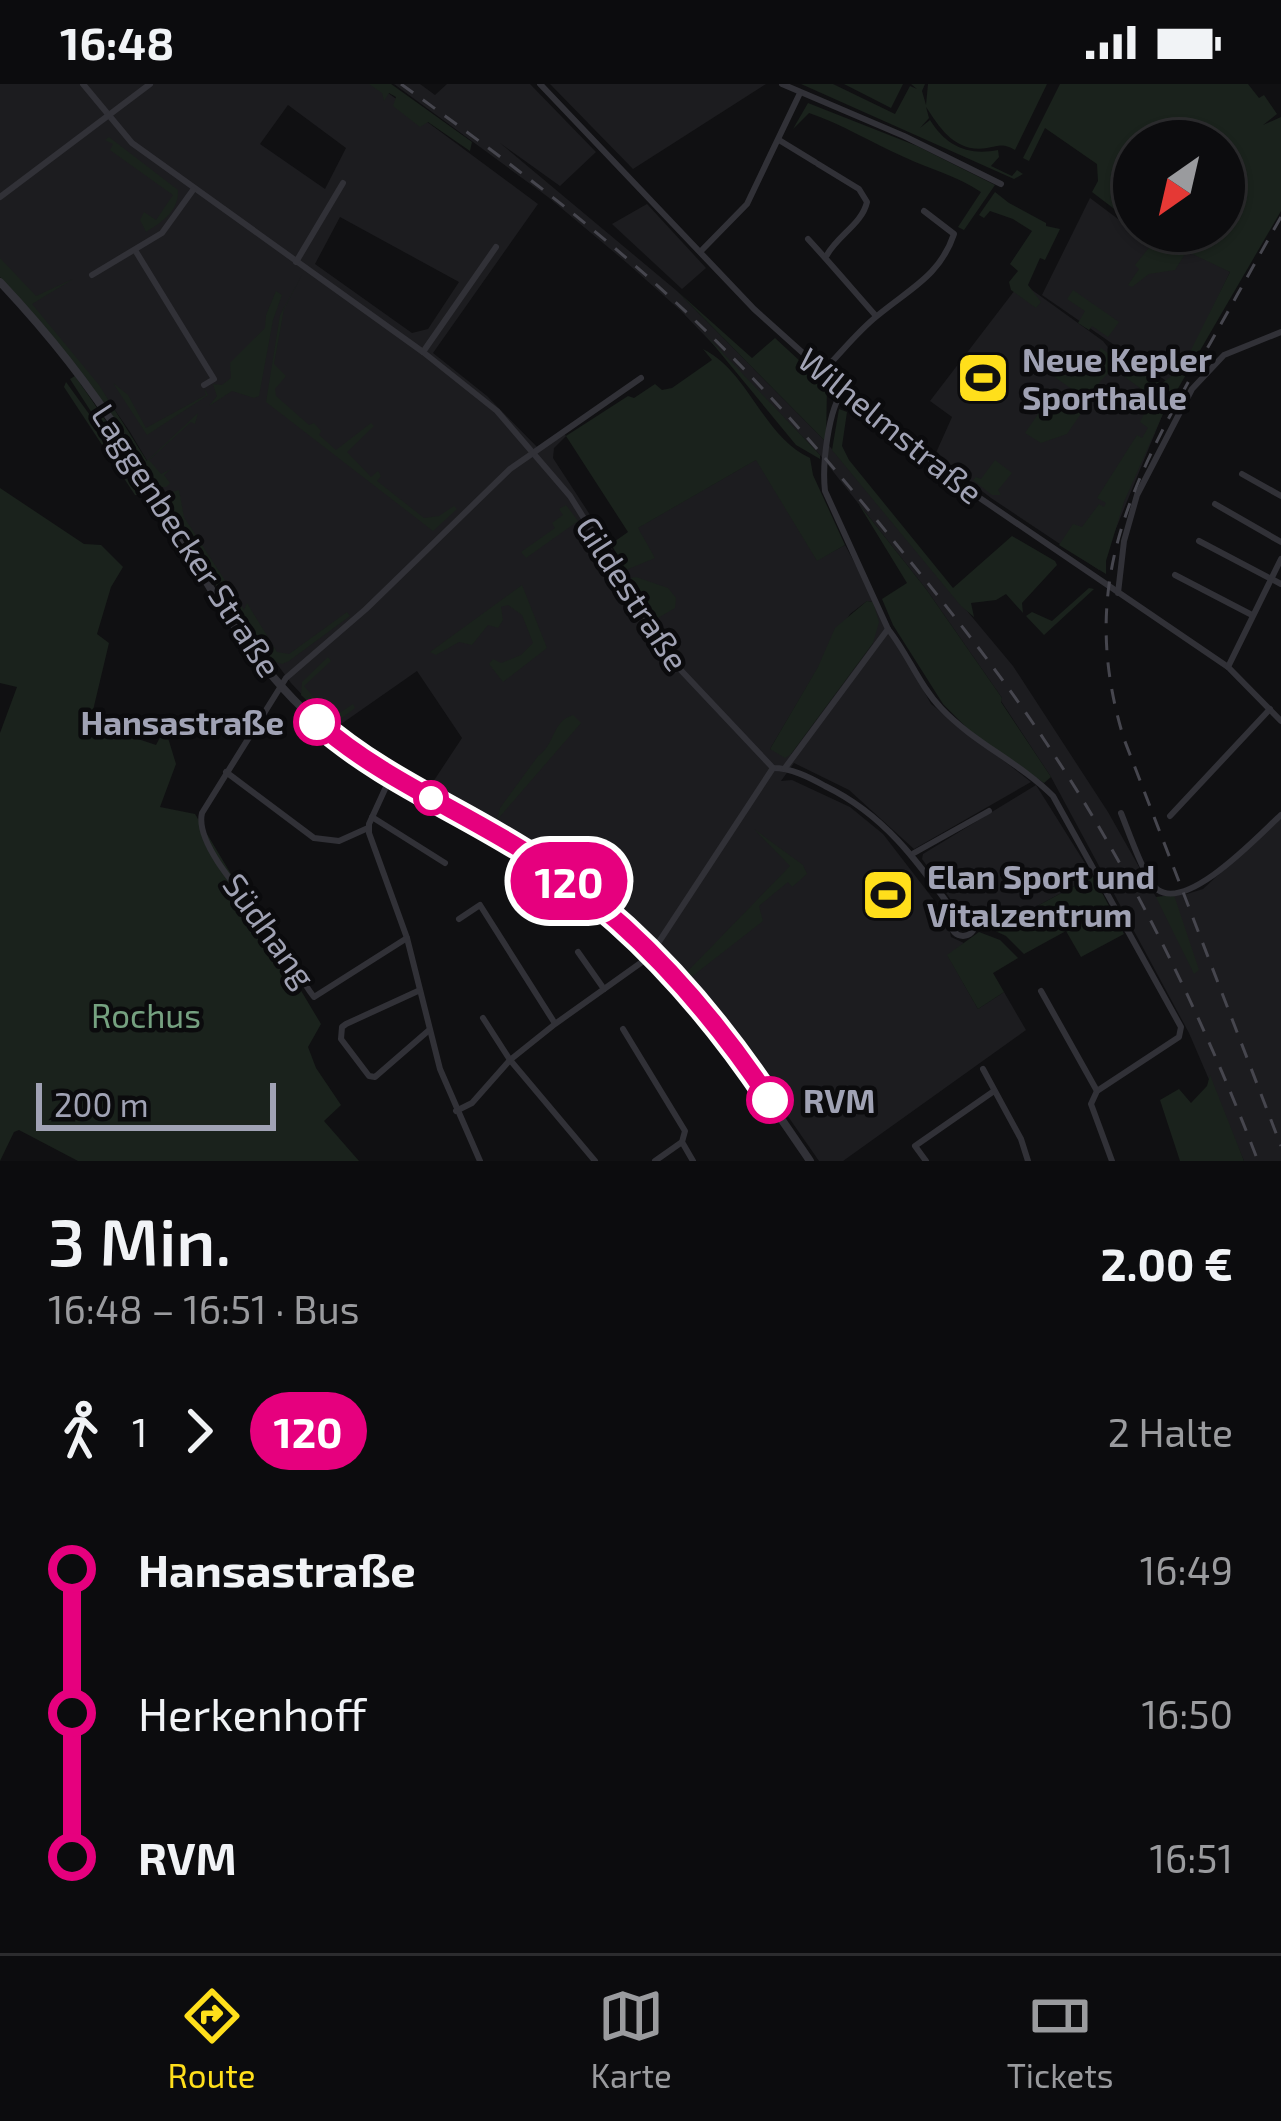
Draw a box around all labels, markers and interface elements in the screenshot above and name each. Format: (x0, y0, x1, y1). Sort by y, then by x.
text: 16:48 (60, 15, 174, 69)
north arrow (1113, 120, 1245, 252)
map controls (1113, 120, 1245, 252)
street label: Wilhelmstraße (791, 338, 991, 512)
place label: Neue Kepler Sporthalle (1022, 339, 1212, 417)
sports icon: Neue Kepler Sporthalle (955, 350, 1011, 406)
street label: Laggenbecker Straße (84, 396, 290, 684)
street label: Gildestraße (568, 508, 698, 678)
marker: Hansastraße (295, 700, 339, 744)
place label: Hansastraße (80, 702, 284, 742)
unlabelled marker (415, 782, 447, 814)
line badge: 120 (500, 842, 638, 920)
text: 120 (534, 856, 604, 906)
place label: Elan Sport und Vitalzentrum (927, 856, 1155, 934)
street label: Südhang (215, 865, 325, 995)
sports icon: Elan Sport und Vitalzentrum (860, 867, 916, 923)
park label: Rochus (91, 995, 201, 1035)
scale bar (36, 1077, 276, 1130)
marker: RVM (748, 1078, 792, 1122)
place label: RVM (803, 1080, 875, 1120)
text: 200 m (54, 1084, 149, 1124)
text: 3 Min. (48, 1200, 231, 1279)
text: 2.00 € (1100, 1236, 1233, 1290)
text: 16:48 – 16:51 · Bus (48, 1285, 359, 1332)
icon: walk (48, 1398, 114, 1464)
icon: forward (166, 1398, 232, 1464)
text: 120 (274, 1406, 343, 1456)
text: 1 (132, 1408, 148, 1455)
text: 2 Halte (1108, 1408, 1233, 1455)
text: Hansastraße (138, 1542, 416, 1596)
text: 16:49 (1140, 1546, 1233, 1593)
text: Herkenhoff (138, 1686, 366, 1740)
text: 16:50 (1142, 1690, 1233, 1737)
text: RVM (138, 1830, 237, 1884)
text: 16:51 (1150, 1834, 1233, 1881)
tab: Route (167, 1983, 256, 2095)
tab: Karte (591, 1983, 672, 2095)
tab: Tickets (1007, 1983, 1114, 2095)

